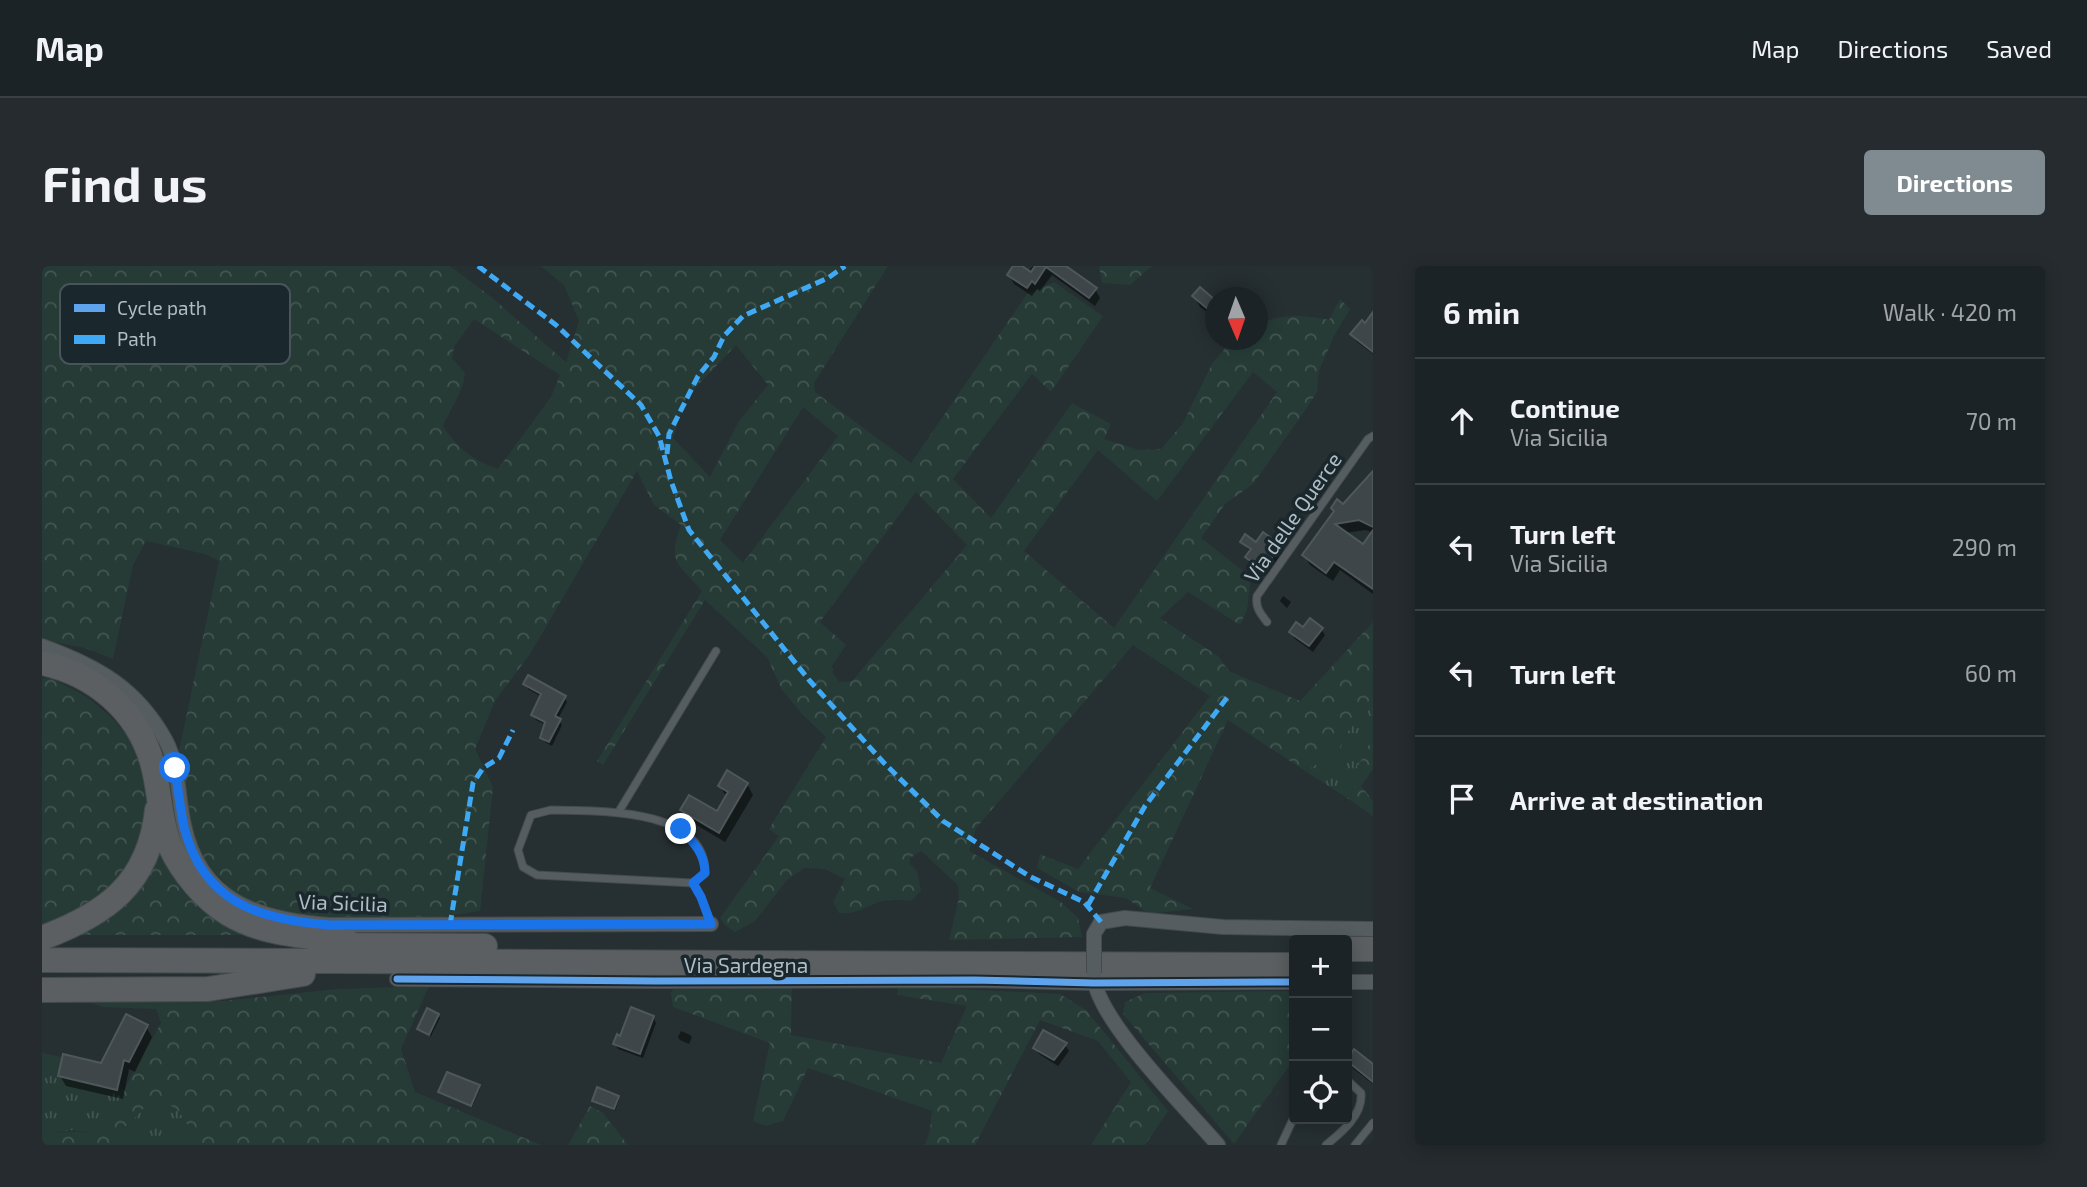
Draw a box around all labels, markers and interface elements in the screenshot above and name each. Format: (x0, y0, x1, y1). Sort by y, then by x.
text: Map (35, 28, 104, 68)
text: Map (1751, 34, 1799, 63)
text: Directions (1837, 34, 1948, 63)
text: Saved (1986, 34, 2052, 63)
button: Directions (1864, 150, 2045, 215)
text: Find us (42, 153, 207, 212)
legend (60, 284, 290, 364)
north arrow (1205, 287, 1268, 350)
text: 6 min (1443, 294, 1520, 330)
text: Cycle path (117, 296, 207, 319)
text: Walk · 420 m (1883, 298, 2017, 326)
text: Path (117, 327, 157, 350)
text: Continue (1510, 392, 1620, 423)
icon: ahead (1443, 402, 1481, 440)
text: 70 m (1966, 407, 2017, 435)
text: Via Sicilia (1510, 423, 1608, 451)
street label: Via delle Querce (1238, 447, 1347, 587)
text: Turn left (1510, 518, 1616, 549)
icon: left (1443, 528, 1481, 566)
text: 290 m (1952, 533, 2017, 561)
text: Via Sicilia (1510, 549, 1608, 577)
icon: left (1443, 654, 1481, 692)
text: Turn left (1510, 658, 1616, 689)
text: 60 m (1965, 659, 2017, 687)
route start (159, 752, 190, 783)
icon: arrive (1443, 780, 1481, 818)
text: Arrive at destination (1510, 784, 1763, 815)
route end (665, 813, 696, 844)
street label: Via Sicilia (298, 888, 388, 916)
map controls (1289, 935, 1352, 1124)
button: + (1289, 935, 1352, 998)
street label: Via Sardegna (684, 952, 808, 977)
button: − (1289, 998, 1352, 1061)
button: locate (1289, 1061, 1352, 1124)

